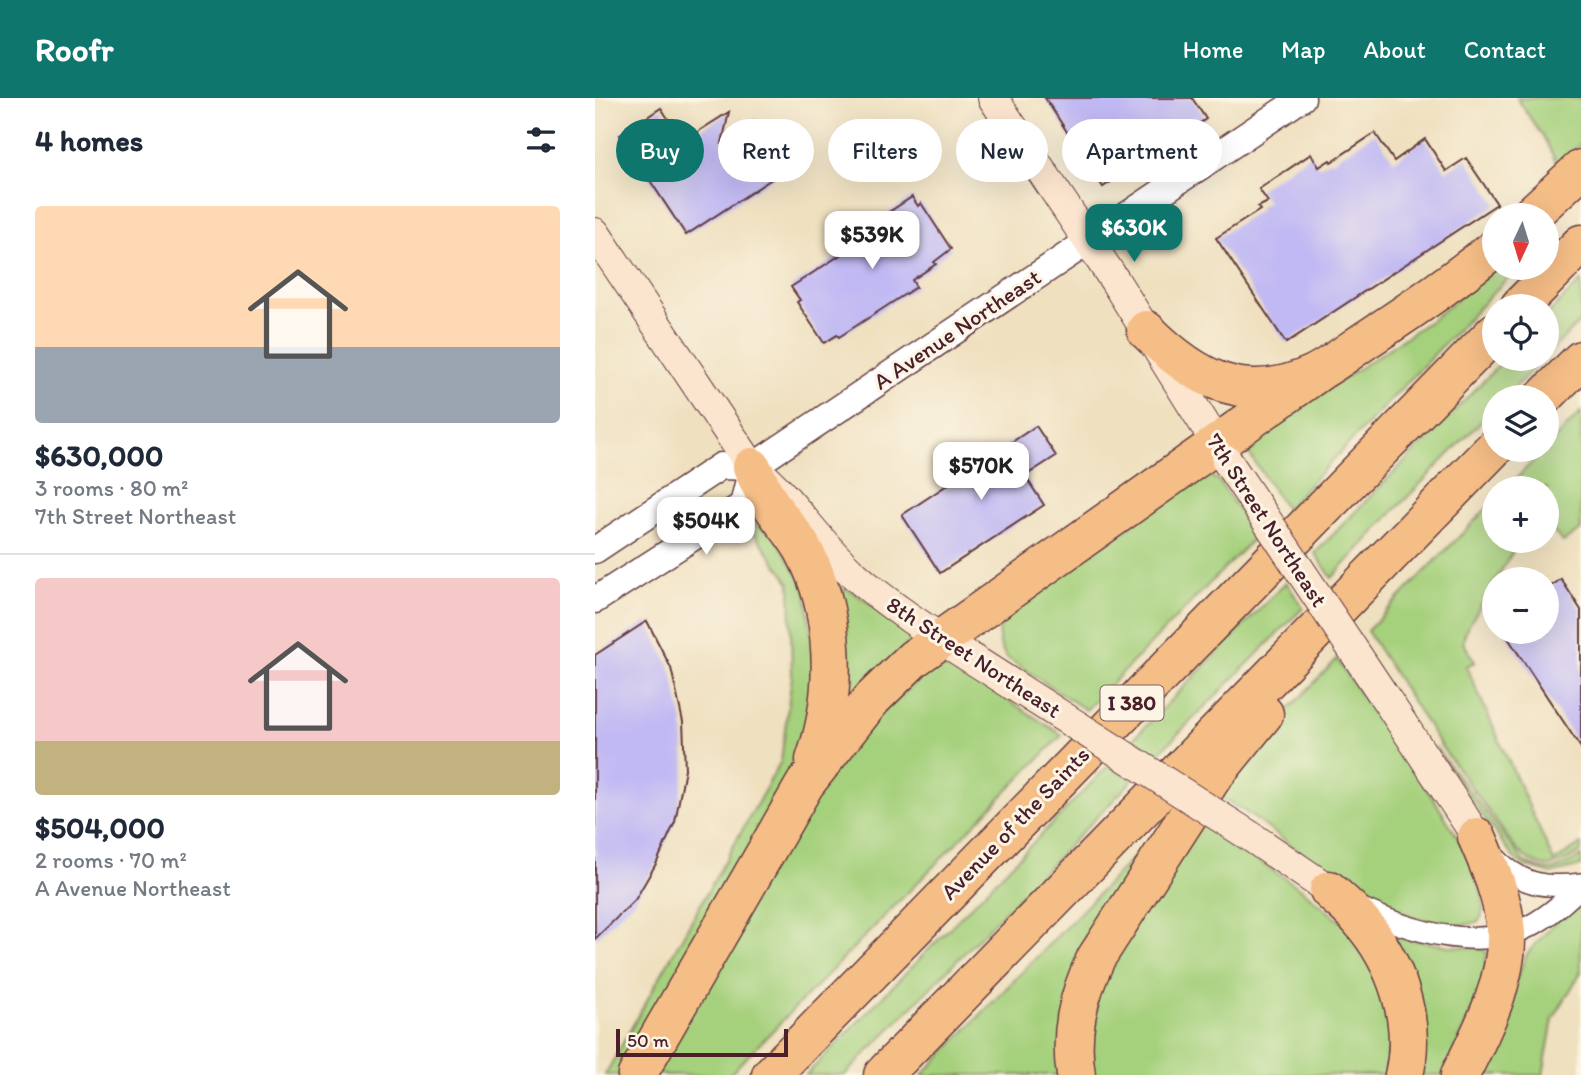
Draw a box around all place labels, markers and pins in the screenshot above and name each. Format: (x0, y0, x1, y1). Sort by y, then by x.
pin: $630K (1085, 204, 1183, 264)
pin: $539K (823, 212, 921, 271)
pin: $570K (932, 442, 1030, 502)
pin: $504K (657, 498, 755, 557)

